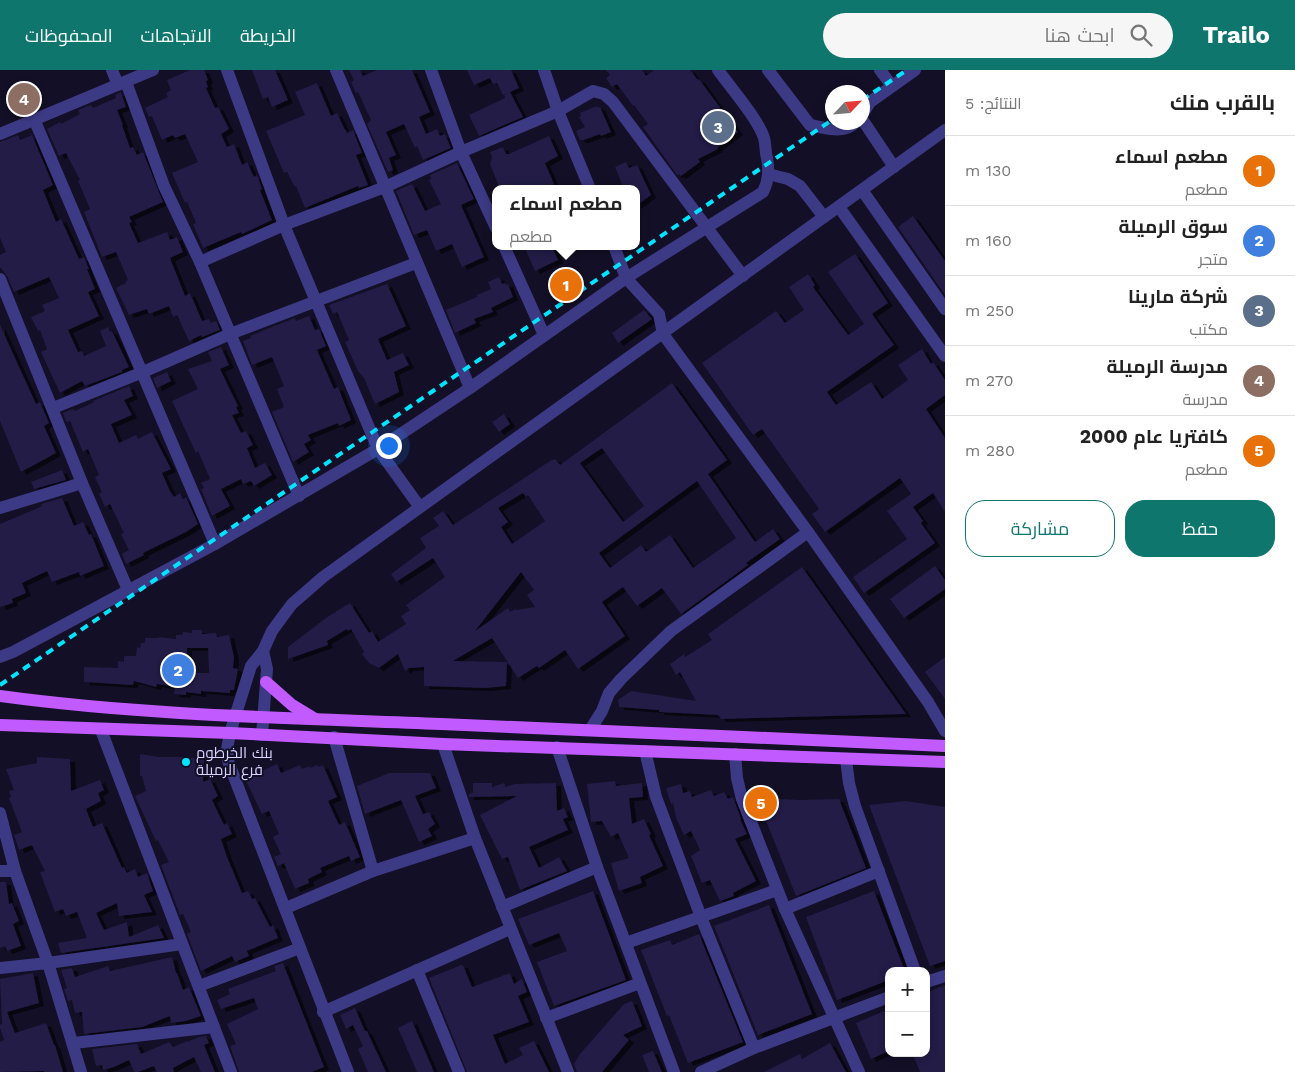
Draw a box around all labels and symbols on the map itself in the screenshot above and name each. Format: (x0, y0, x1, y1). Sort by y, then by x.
pin: 4 (8, 80, 40, 118)
north arrow (825, 85, 870, 130)
pin: 3 (702, 108, 734, 146)
pin: 1 (550, 266, 582, 304)
your location (376, 433, 402, 459)
pin: 2 (162, 651, 194, 689)
place label: بنك الخرطوم فرع الرميلة (196, 744, 273, 781)
marker: بنك الخرطوم فرع الرميلة (180, 756, 192, 768)
pin: 5 (745, 784, 777, 822)

